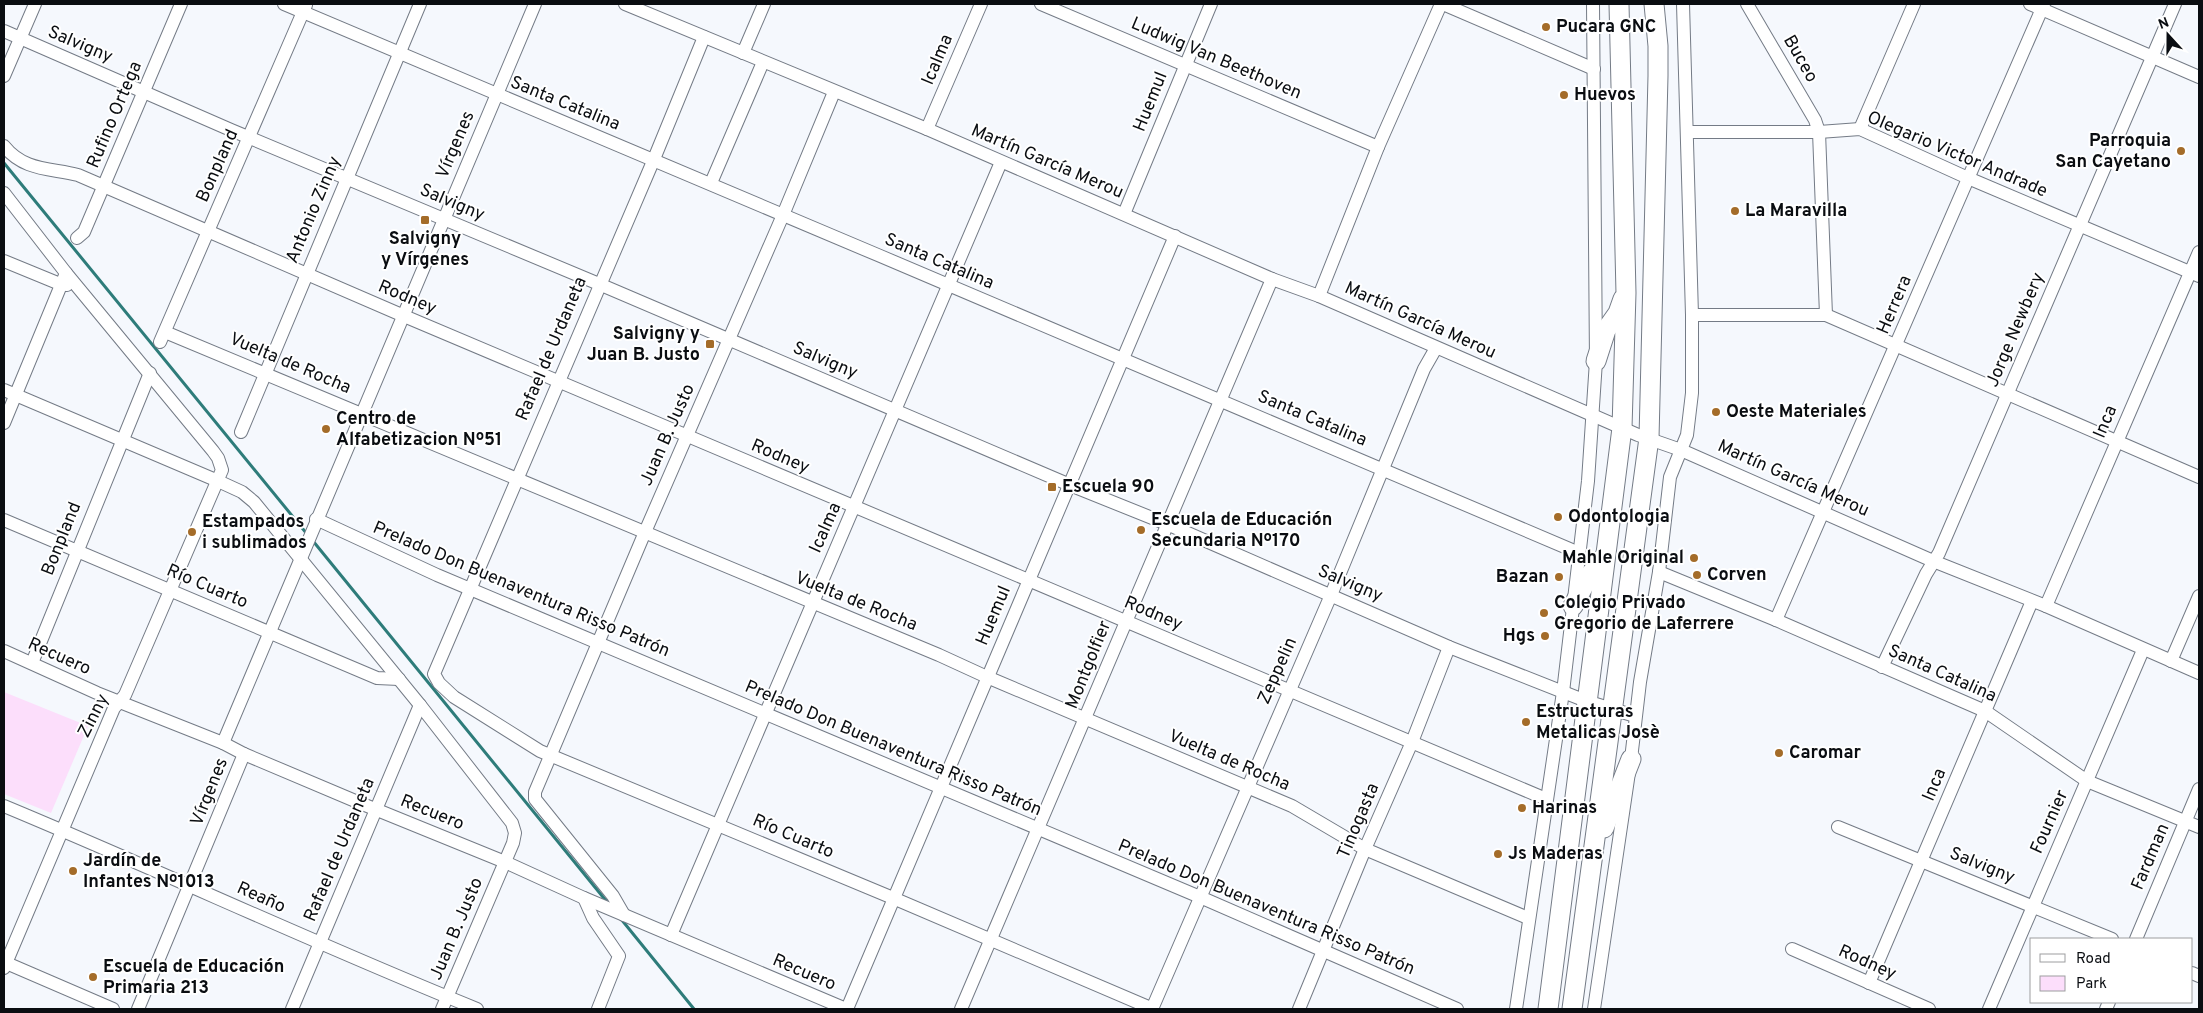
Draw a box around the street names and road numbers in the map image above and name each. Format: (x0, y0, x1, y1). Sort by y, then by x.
street label: Ludwig Van Beethoven (1127, 13, 1305, 105)
street label: Salvigny (44, 21, 116, 69)
street label: Icalma (917, 31, 959, 89)
street label: Buceo (1777, 31, 1823, 87)
street label: Rufino Ortega (82, 58, 148, 172)
street label: Huemul (1129, 69, 1173, 135)
street label: Santa Catalina (507, 71, 623, 137)
street label: Olegario Victor Andrade (1863, 107, 2051, 203)
street label: Vírgenes (432, 108, 480, 182)
street label: Martín García Merou (967, 119, 1127, 205)
street label: Bonpland (192, 126, 244, 206)
street label: Antonio Zinny (281, 153, 347, 267)
street label: Salvigny (416, 179, 488, 227)
street label: Santa Catalina (881, 229, 997, 295)
street label: Jorge Newbery (1982, 269, 2050, 391)
street label: Herrera (1872, 272, 1918, 338)
street label: Rafael de Urdaneta (511, 273, 593, 425)
street label: Rodney (374, 275, 440, 321)
street label: Martín García Merou (1341, 277, 1499, 365)
street label: Vuelta de Rocha (226, 328, 354, 400)
street label: Salvigny (789, 337, 861, 385)
street label: Juan B. Justo (635, 381, 701, 489)
street label: Santa Catalina (1254, 386, 1370, 452)
street label: Inca (2089, 402, 2123, 442)
street label: Rodney (747, 434, 813, 480)
street label: Martín García Merou (1714, 435, 1872, 523)
street label: Bonpland (37, 499, 87, 579)
street label: Icalma (805, 499, 847, 557)
street label: Prelado Don Buenaventura Risso Patrón (369, 517, 673, 663)
street label: Río Cuarto (163, 560, 251, 614)
street label: Salvigny (1314, 560, 1386, 608)
street label: Vuelta de Rocha (791, 567, 921, 637)
street label: Huemul (971, 583, 1017, 649)
street label: Rodney (1120, 591, 1186, 637)
street label: Montgolfier (1061, 617, 1117, 713)
street label: Recuero (24, 633, 94, 681)
street label: Zeppelin (1253, 634, 1303, 708)
street label: Santa Catalina (1884, 640, 2000, 708)
street label: Prelado Don Buenaventura Risso Patrón (741, 676, 1045, 822)
street label: Zinny (73, 690, 115, 742)
street label: Vuelta de Rocha (1165, 725, 1293, 797)
street label: Vírgenes (186, 755, 234, 829)
street label: Inca (1918, 765, 1952, 805)
street label: Rafael de Urdaneta (299, 774, 381, 926)
street label: Tinogasta (1333, 780, 1385, 862)
street label: Fournier (2026, 787, 2074, 857)
street label: Recuero (397, 790, 467, 836)
street label: Río Cuarto (749, 810, 837, 864)
street label: Fardman (2127, 820, 2175, 894)
street label: Prelado Don Buenaventura Risso Patrón (1114, 835, 1418, 981)
street label: Salvigny (1946, 842, 2018, 890)
street label: Juan B. Justo (425, 874, 489, 984)
street label: Reaño (233, 877, 289, 919)
street label: Rodney (1834, 940, 1900, 986)
street label: Recuero (769, 949, 839, 997)

